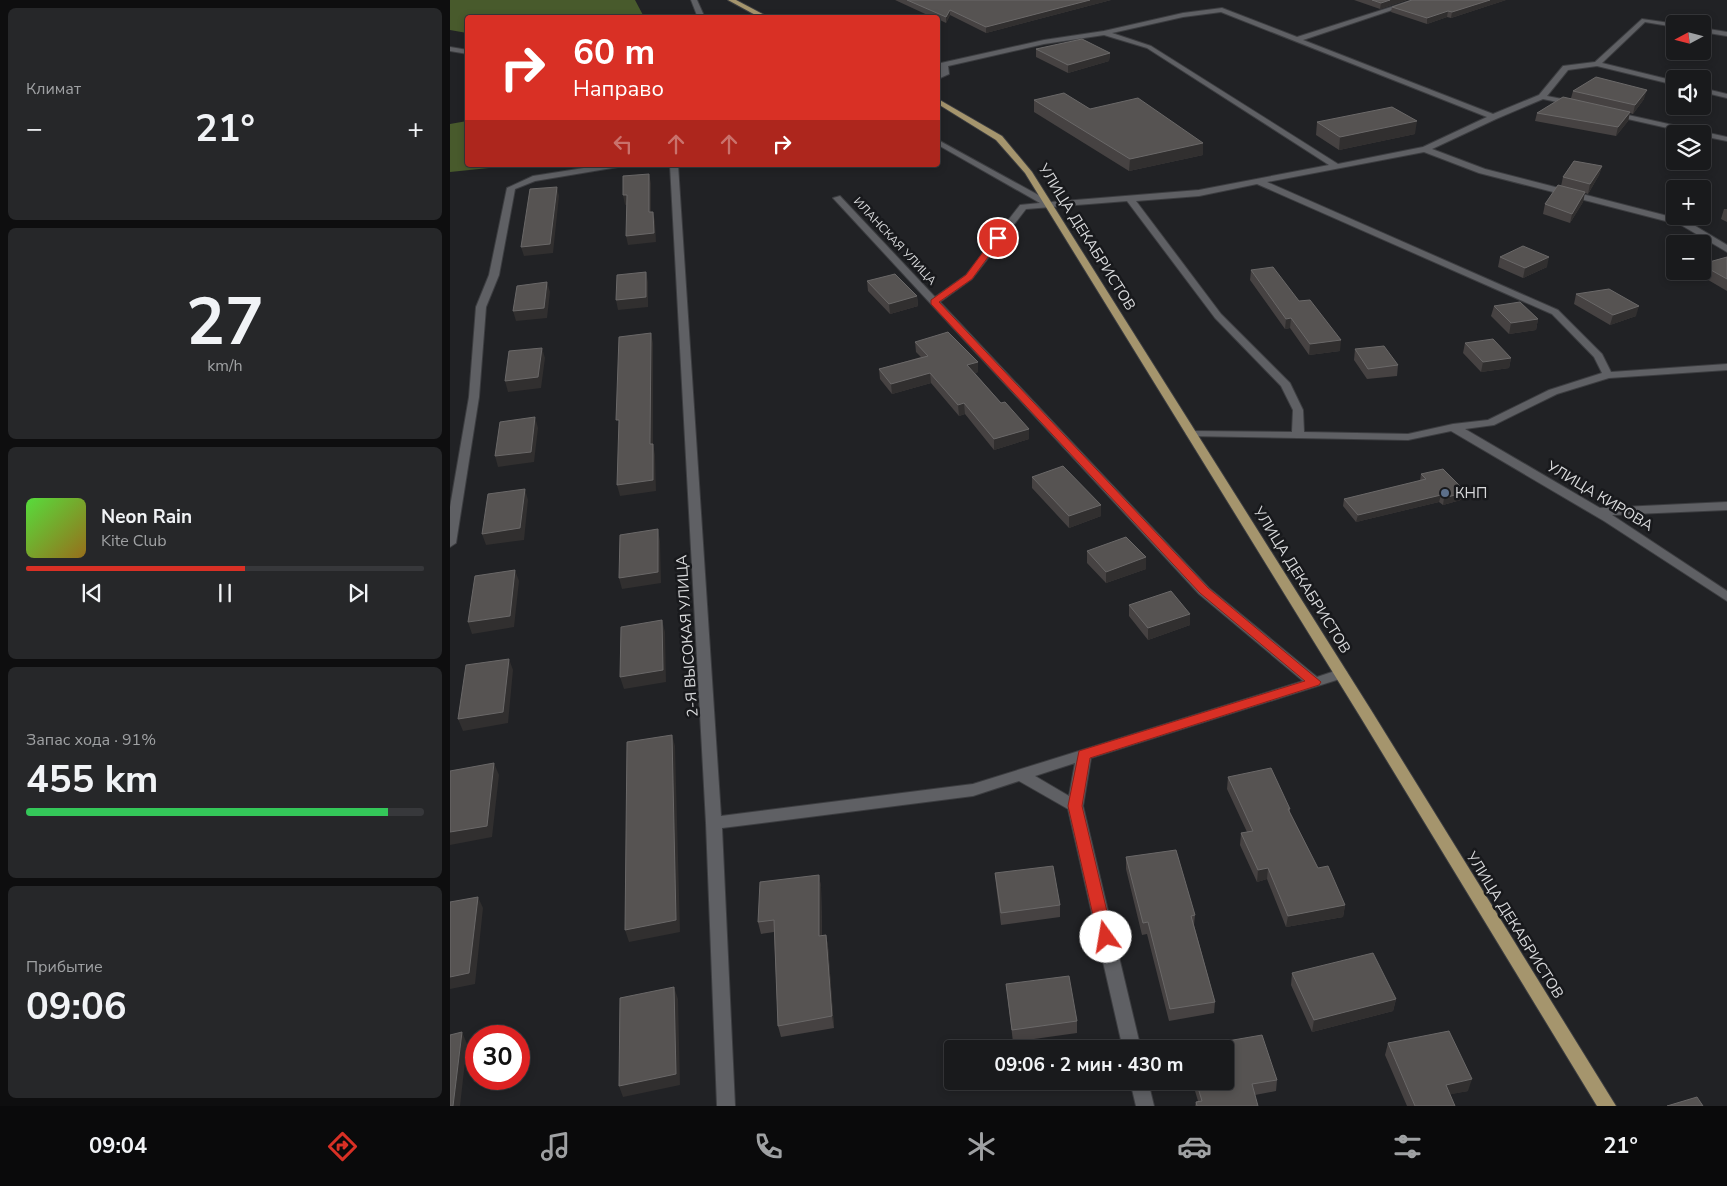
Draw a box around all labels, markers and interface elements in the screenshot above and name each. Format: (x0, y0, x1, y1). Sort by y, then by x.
north arrow (1666, 15, 1711, 60)
map controls (1666, 15, 1711, 280)
text: 60 m (573, 29, 655, 76)
icon: right (490, 35, 555, 100)
button: sound (1666, 70, 1711, 115)
text: Направо (573, 74, 664, 104)
text: Климат (26, 78, 81, 100)
text: 21° (195, 103, 255, 154)
text: − (26, 110, 43, 148)
text: + (407, 110, 424, 148)
button: layers (1666, 125, 1711, 170)
icon: left (609, 130, 637, 158)
icon: ahead (662, 130, 690, 158)
icon: ahead (715, 130, 743, 158)
icon: right (768, 130, 796, 158)
street label: УЛИЦА ДЕКАБРИСТОВ (1033, 159, 1140, 314)
button: + (1666, 180, 1711, 225)
street label: ИЛАНСКАЯ УЛИЦА (850, 194, 940, 289)
pin (977, 217, 1019, 259)
icon: arrive (984, 224, 1012, 252)
button: − (1666, 235, 1711, 280)
text: 27 (186, 278, 264, 367)
text: km/h (207, 355, 243, 377)
street label: УЛИЦА КИРОВА (1542, 456, 1657, 536)
place label: КНП (1455, 483, 1487, 503)
marker: КНП (1439, 487, 1451, 499)
street label: УЛИЦА ДЕКАБРИСТОВ (1248, 502, 1355, 657)
text: Neon Rain (101, 504, 192, 530)
text: Kite Club (101, 530, 167, 552)
street label: 2-Я ВЫСОКАЯ УЛИЦА (671, 554, 703, 718)
icon: previous (78, 579, 106, 607)
icon: pause (211, 579, 239, 607)
icon: next (344, 579, 372, 607)
text: Запас хода · 91% (26, 729, 156, 751)
text: 455 km (26, 754, 158, 805)
street label: УЛИЦА ДЕКАБРИСТОВ (1461, 847, 1568, 1002)
position arrow (1079, 910, 1131, 962)
text: Прибытие (26, 956, 103, 978)
text: 09:06 (26, 981, 127, 1032)
speed limit sign: 30 (465, 1025, 530, 1090)
text: 09:06 · 2 мин · 430 m (995, 1052, 1183, 1078)
icon: directions (325, 1129, 360, 1164)
icon: music (538, 1129, 573, 1164)
icon: phone (751, 1129, 786, 1164)
icon: climate (964, 1129, 999, 1164)
icon: car (1177, 1129, 1212, 1164)
icon: filters (1390, 1129, 1425, 1164)
text: 09:04 (89, 1131, 147, 1161)
text: 21° (1603, 1131, 1638, 1161)

